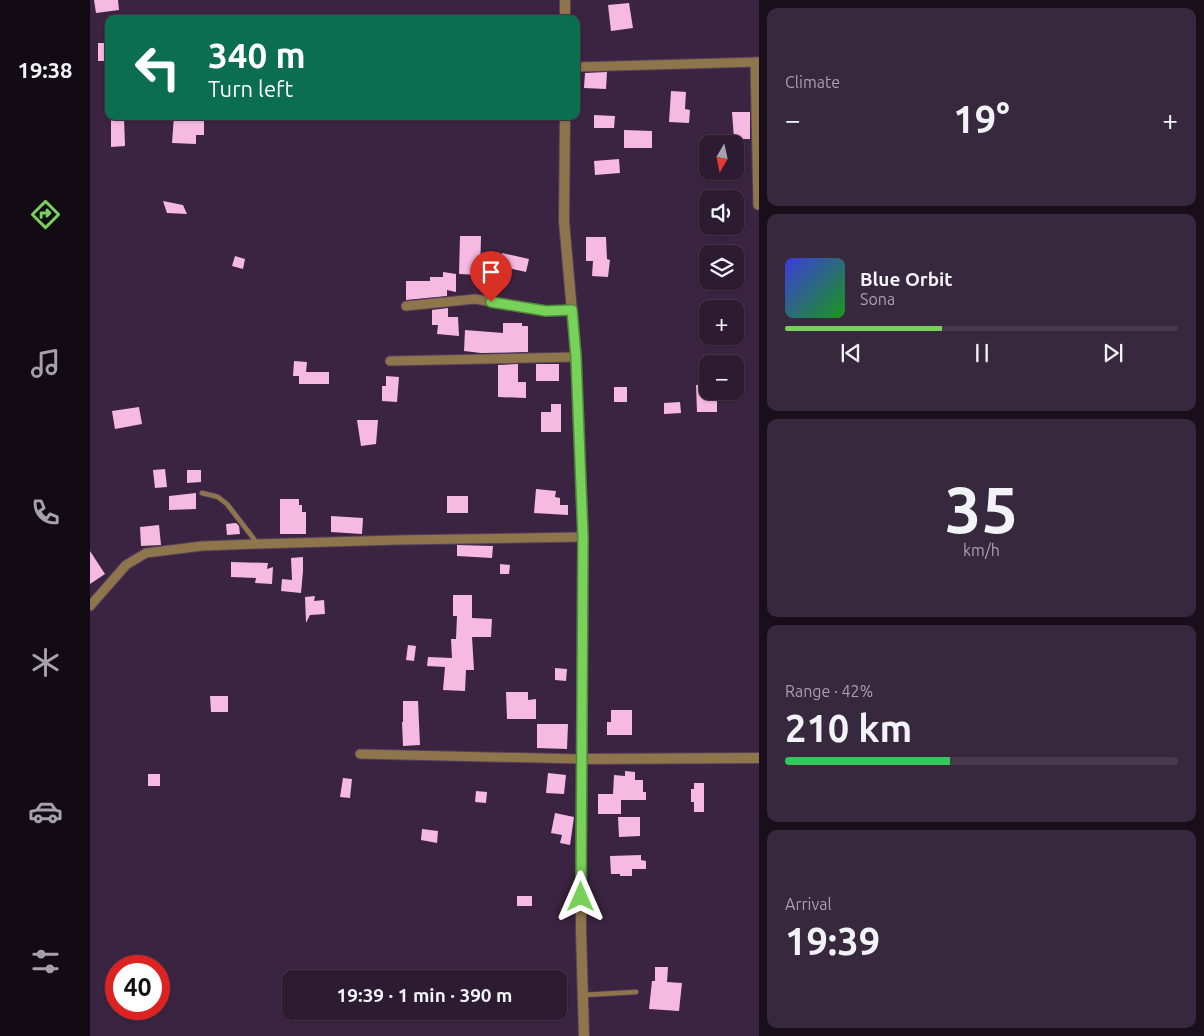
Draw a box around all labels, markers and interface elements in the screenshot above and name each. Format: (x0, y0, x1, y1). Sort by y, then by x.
icon: left (125, 35, 190, 100)
text: 340 m (208, 35, 306, 75)
text: 19:38 (17, 57, 73, 82)
text: Climate (785, 73, 840, 91)
text: Turn left (208, 76, 293, 101)
text: 19° (953, 98, 1010, 140)
text: − (785, 104, 801, 135)
text: + (1162, 104, 1178, 135)
north arrow (699, 135, 744, 180)
map controls (699, 135, 744, 400)
button: sound (699, 190, 744, 235)
icon: directions (28, 197, 63, 232)
button: layers (699, 245, 744, 290)
pin (470, 251, 512, 302)
icon: arrive (477, 258, 505, 286)
text: Blue Orbit (860, 268, 953, 290)
text: Sona (860, 290, 895, 308)
button: + (699, 300, 744, 345)
icon: previous (837, 339, 865, 367)
icon: pause (968, 339, 996, 367)
icon: next (1099, 339, 1127, 367)
icon: music (28, 346, 63, 381)
button: − (699, 355, 744, 400)
text: 35 (945, 472, 1018, 545)
icon: phone (28, 495, 63, 530)
text: km/h (963, 541, 1000, 559)
icon: climate (28, 645, 63, 680)
text: Range · 42% (785, 682, 873, 700)
text: 210 km (785, 707, 912, 749)
icon: car (28, 794, 63, 829)
position arrow (554, 870, 606, 922)
text: Arrival (785, 895, 832, 913)
text: 19:39 (785, 920, 880, 962)
icon: filters (28, 944, 63, 979)
speed limit sign: 40 (105, 955, 170, 1020)
text: 19:39 · 1 min · 390 m (337, 984, 512, 1006)

